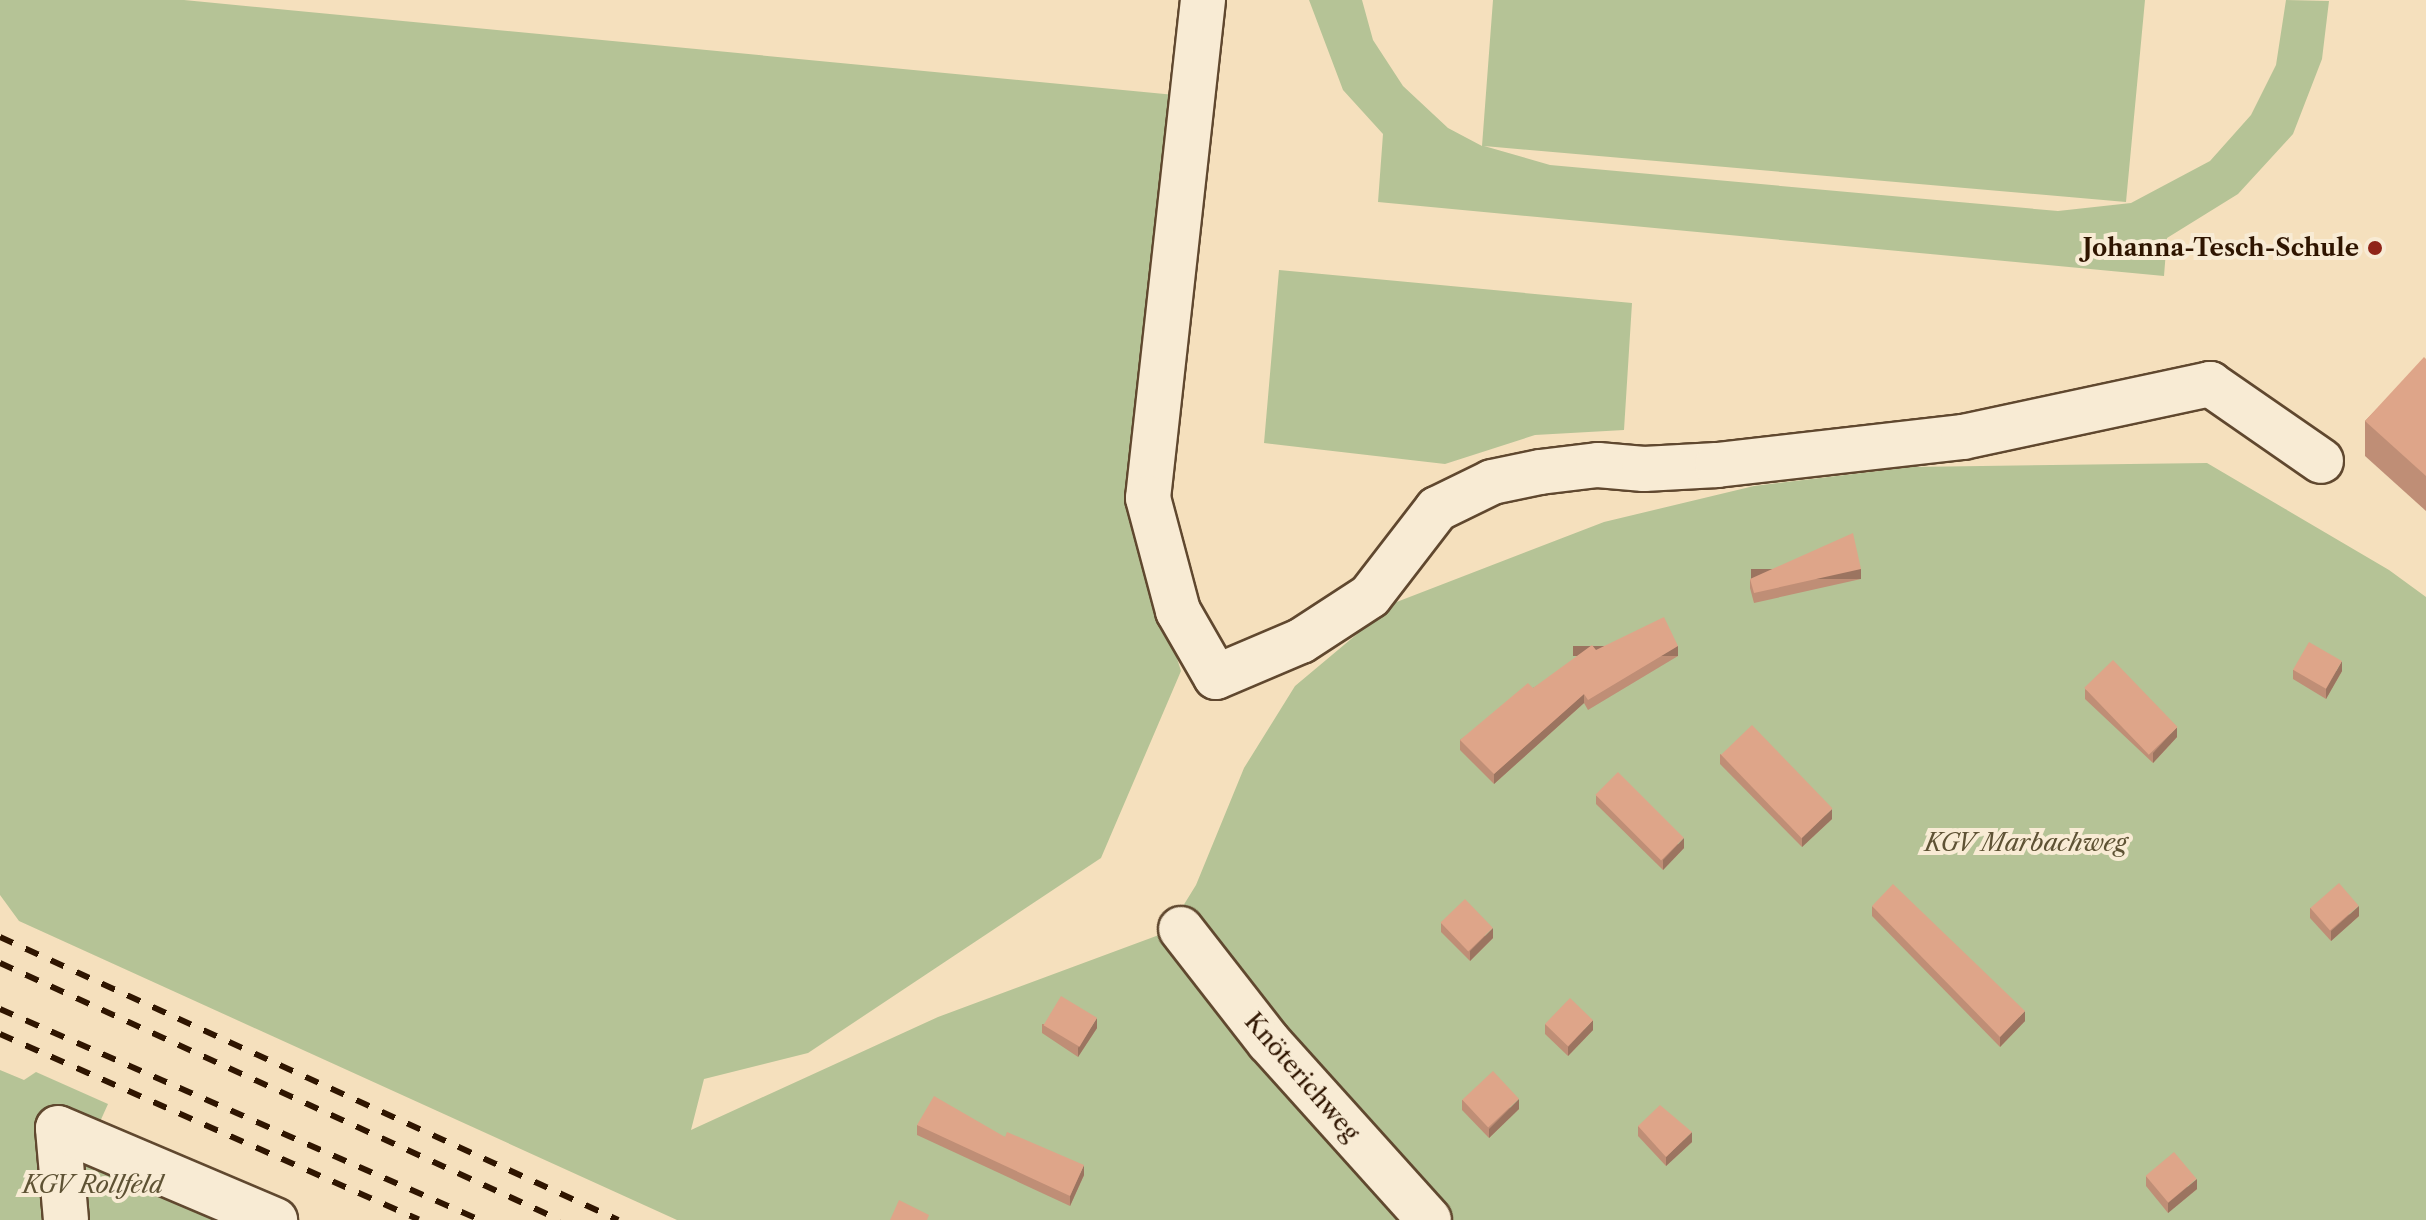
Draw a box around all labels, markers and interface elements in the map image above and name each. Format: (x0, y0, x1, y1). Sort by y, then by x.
place label: Johanna-Tesch-Schule (2083, 234, 2359, 262)
marker: Johanna-Tesch-Schule (2366, 239, 2384, 257)
park label: KGV Marbachweg (1925, 829, 2127, 857)
street label: Knöterichweg (1239, 1007, 1365, 1147)
park label: KGV Rollfeld (23, 1171, 163, 1199)

